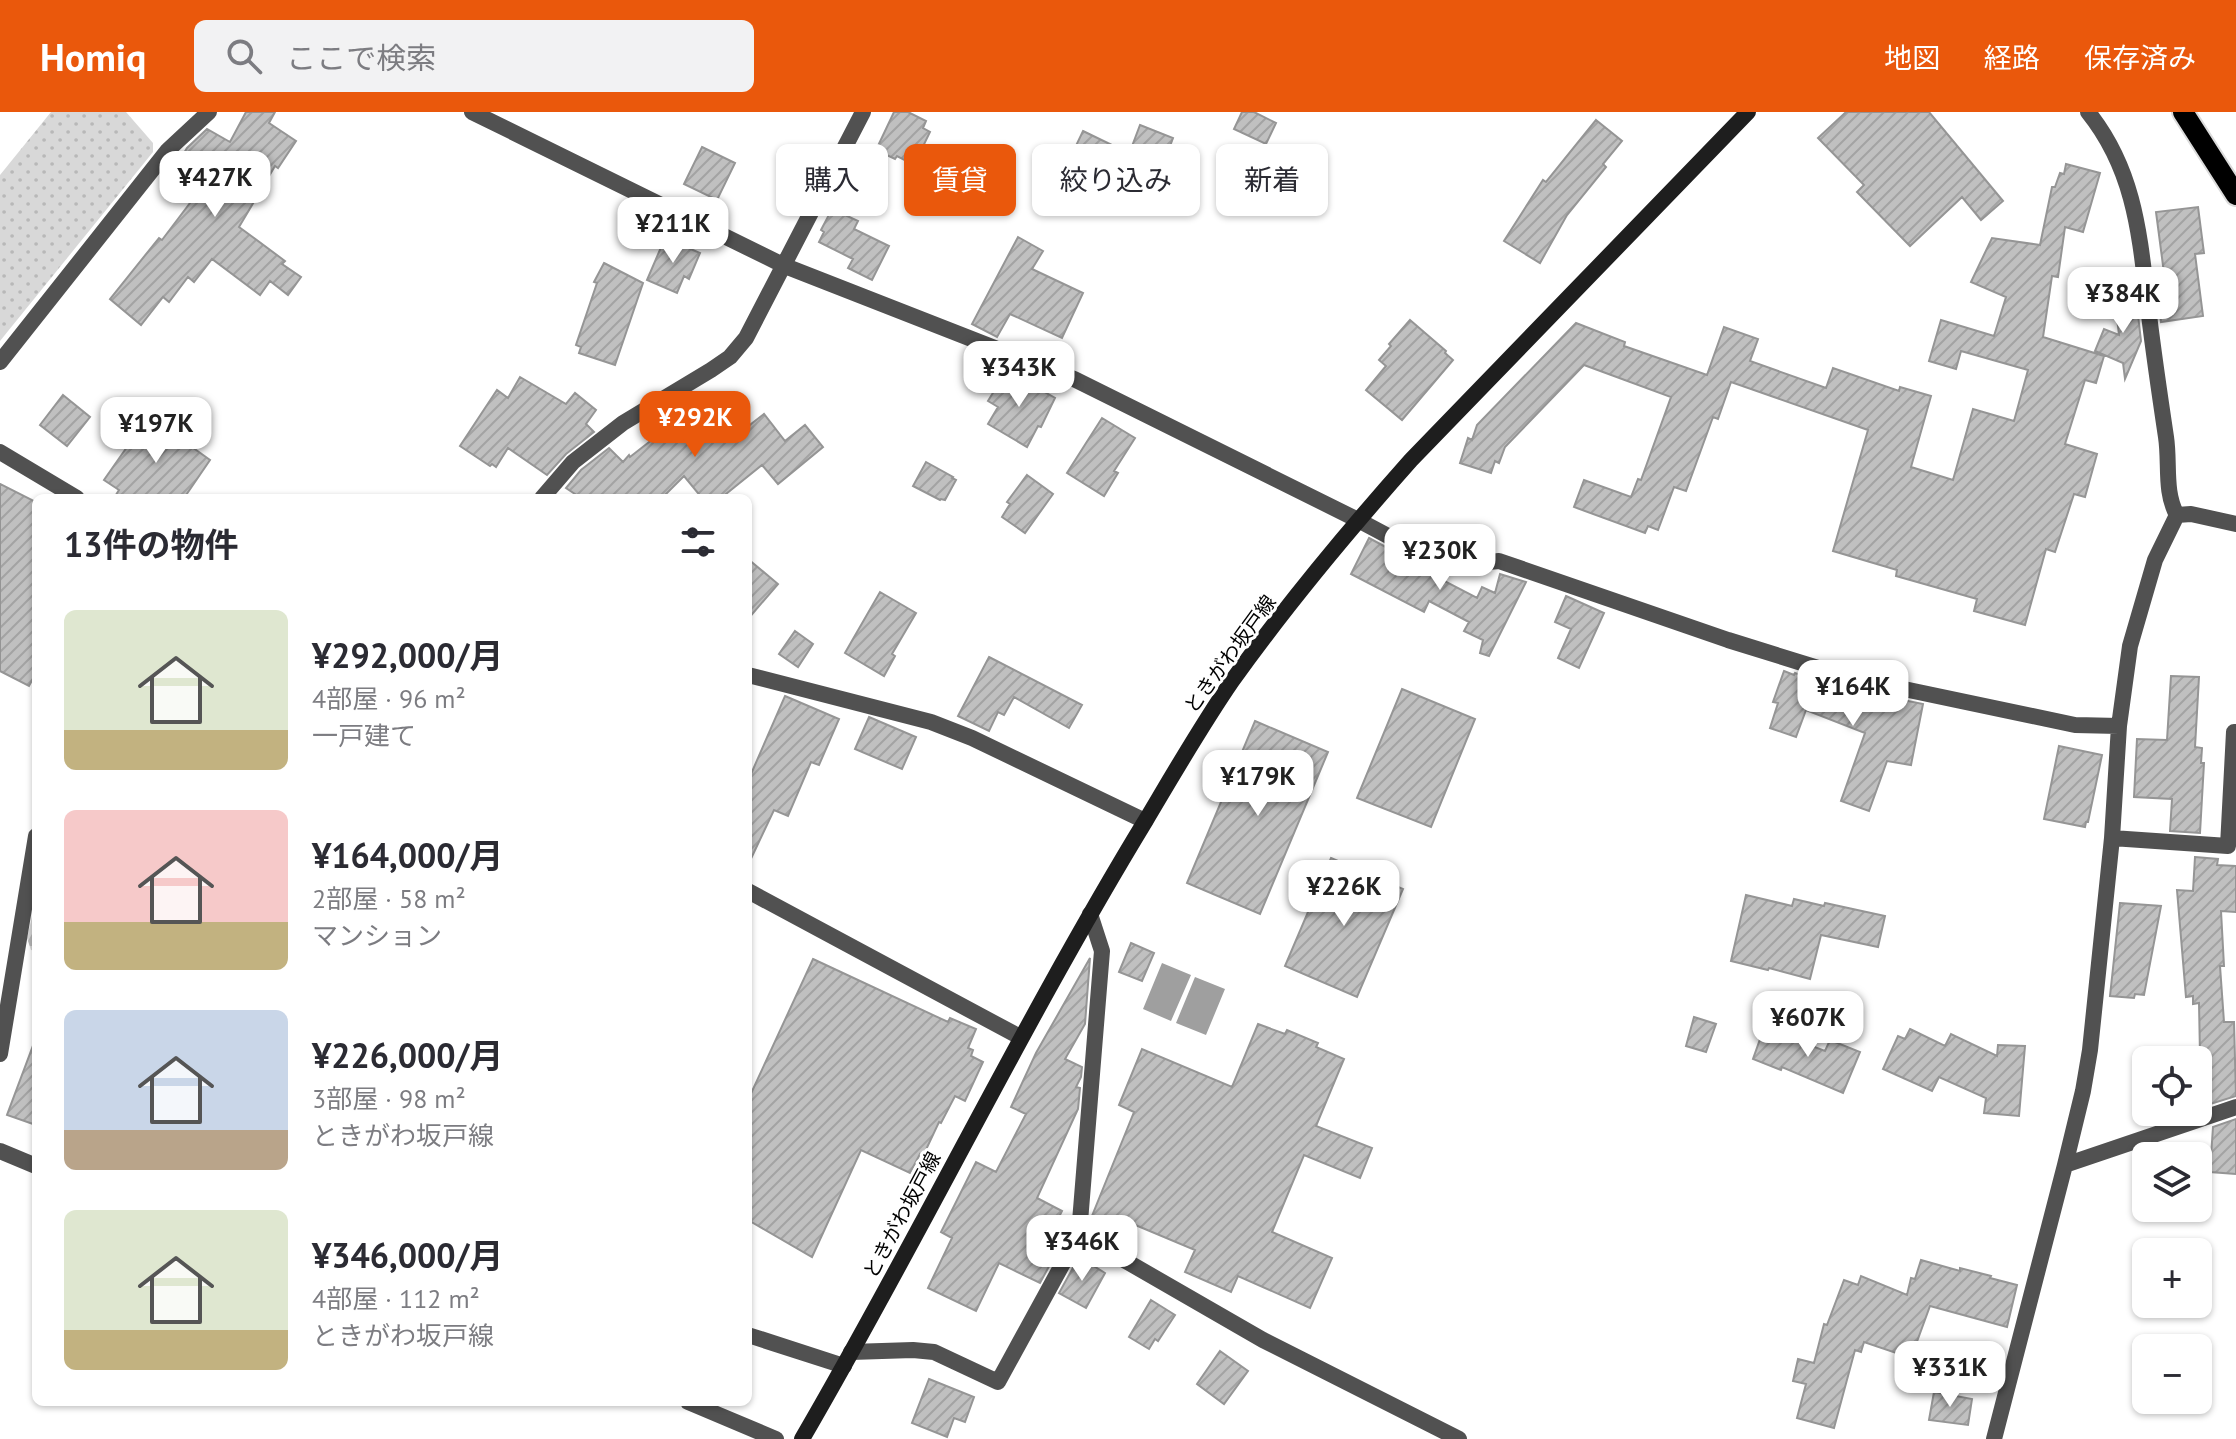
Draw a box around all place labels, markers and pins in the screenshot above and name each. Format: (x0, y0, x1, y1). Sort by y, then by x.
pin: ¥427K (159, 151, 271, 219)
pin: ¥211K (617, 197, 729, 265)
pin: ¥384K (2067, 267, 2179, 335)
pin: ¥343K (963, 341, 1075, 409)
pin: ¥292K (639, 391, 751, 459)
pin: ¥197K (100, 397, 212, 465)
pin: ¥230K (1384, 524, 1496, 592)
pin: ¥164K (1797, 660, 1909, 728)
pin: ¥179K (1202, 750, 1314, 818)
pin: ¥226K (1288, 860, 1400, 928)
pin: ¥607K (1752, 991, 1864, 1059)
pin: ¥346K (1026, 1215, 1138, 1283)
pin: ¥331K (1894, 1341, 2006, 1409)

